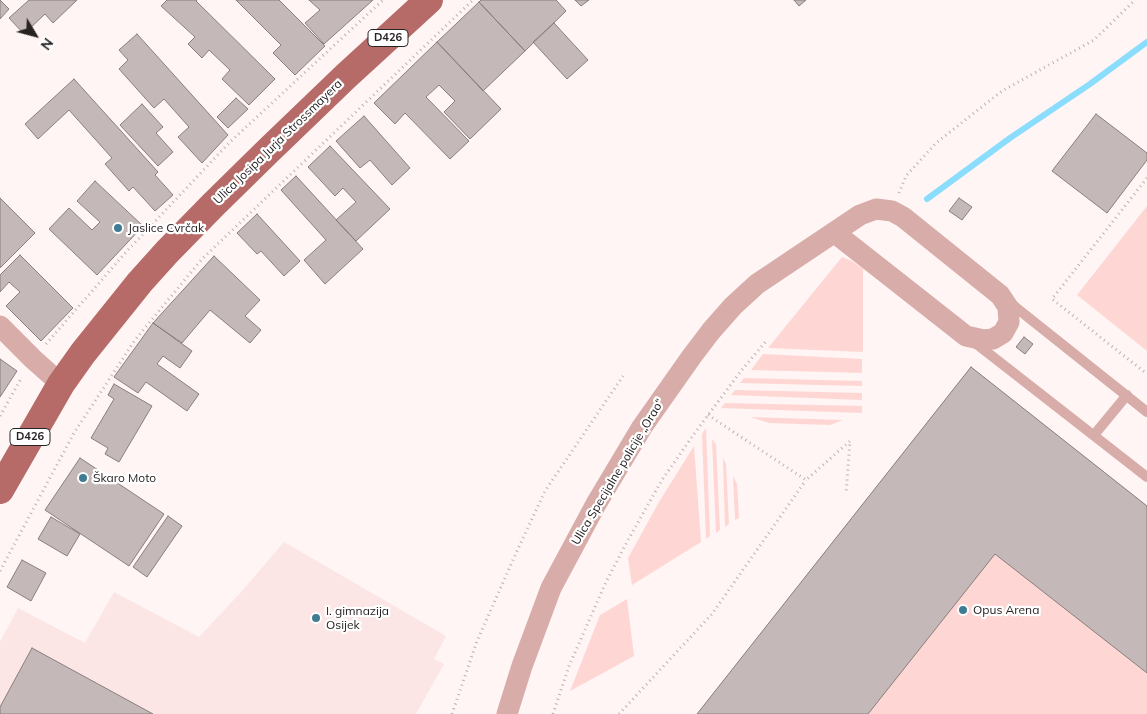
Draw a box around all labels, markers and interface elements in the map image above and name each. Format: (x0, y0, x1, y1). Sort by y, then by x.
north arrow (10, 10, 60, 60)
road number: D426 (368, 29, 408, 46)
text: N (37, 34, 57, 54)
street label: Ulica Josipa Jurja Strossmayera (211, 77, 345, 207)
place label: Jaslice Cvrčak (128, 221, 204, 235)
marker: Jaslice Cvrčak (112, 222, 124, 234)
street label: Ulica Specijalne policije „Orao“ (569, 396, 667, 548)
road number: D426 (10, 428, 50, 446)
place label: Škaro Moto (93, 471, 156, 485)
marker: Škaro Moto (77, 472, 89, 484)
place label: Opus Arena (973, 603, 1039, 617)
place label: I. gimnazija Osijek (326, 604, 389, 632)
marker: Opus Arena (957, 604, 969, 616)
marker: I. gimnazija Osijek (310, 612, 322, 624)

